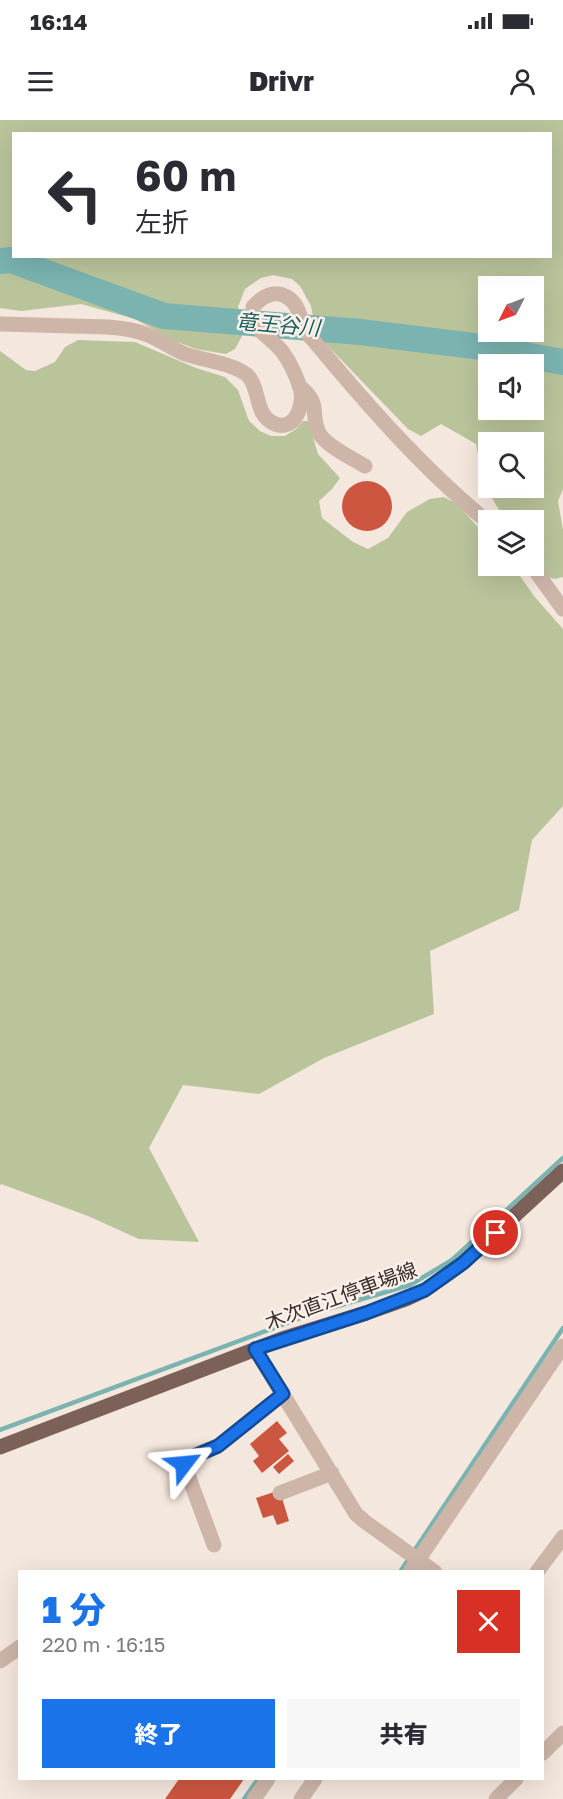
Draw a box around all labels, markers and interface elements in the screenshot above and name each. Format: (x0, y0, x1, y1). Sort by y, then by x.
text: 16:14 (30, 8, 87, 35)
icon: menu (24, 65, 57, 98)
text: Drivr (249, 65, 314, 97)
icon: person (506, 65, 539, 98)
text: 60 m (135, 150, 236, 200)
icon: left (36, 156, 114, 234)
text: 左折 (135, 206, 189, 238)
north arrow (478, 276, 544, 342)
map controls (478, 276, 544, 576)
water label: 竜王谷川 (235, 307, 323, 341)
button: sound (478, 354, 544, 420)
button: search (478, 432, 544, 498)
button: layers (478, 510, 544, 576)
pin (470, 1207, 521, 1258)
icon: arrive (479, 1216, 512, 1249)
street label: 木次直江停車場線 (261, 1256, 420, 1334)
position arrow (152, 1432, 216, 1496)
text: 1 分 (42, 1588, 106, 1631)
button: close (457, 1590, 520, 1653)
text: 220 m · 16:15 (42, 1632, 165, 1656)
button: 終了 (42, 1699, 275, 1768)
button: 共有 (287, 1699, 520, 1768)

